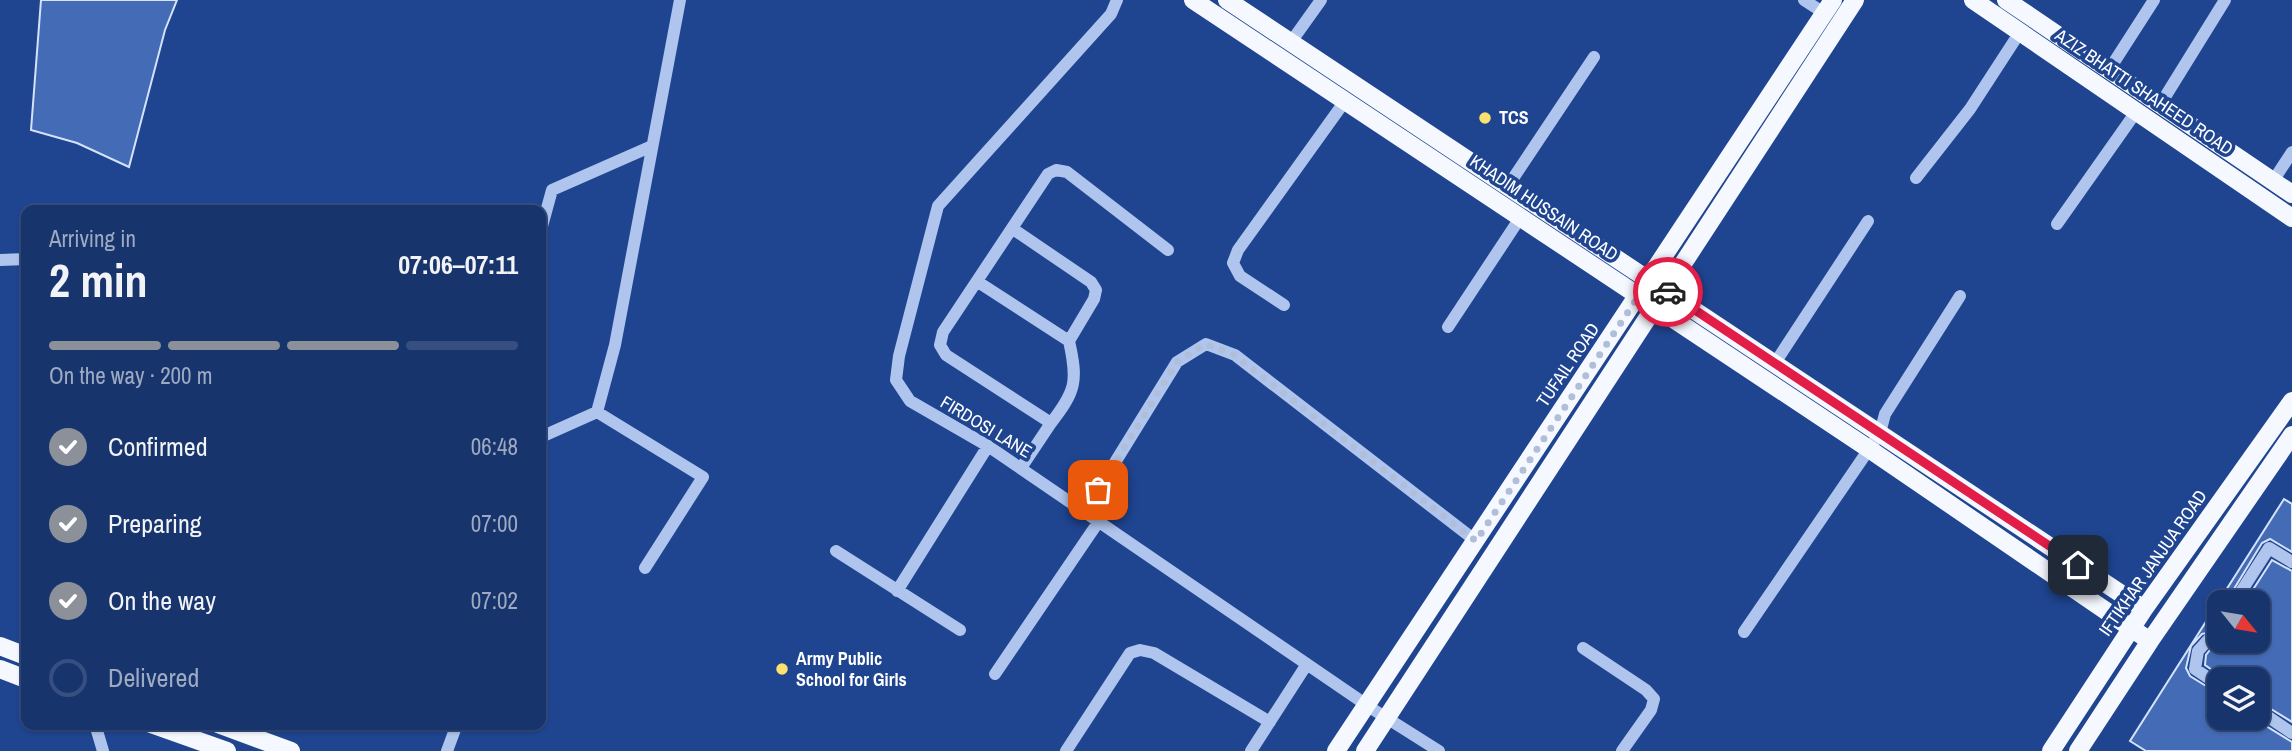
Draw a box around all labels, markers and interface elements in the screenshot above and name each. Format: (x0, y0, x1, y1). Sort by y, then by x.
street label: AZIZ BHATTI SHAHEED ROAD (2050, 22, 2238, 161)
place label: TCS (1499, 105, 1529, 130)
marker: TCS (1477, 110, 1493, 126)
street label: KHADIM HUSSAIN ROAD (1465, 149, 1623, 267)
text: Arriving in (49, 223, 136, 254)
text: 07:06–07:11 (398, 247, 518, 282)
text: 2 min (49, 249, 148, 311)
courier (1633, 257, 1703, 327)
icon: car (1649, 273, 1687, 311)
street label: TUFAIL ROAD (1530, 318, 1605, 412)
text: On the way · 200 m (49, 360, 213, 391)
street label: FIRDOSI LANE (936, 389, 1037, 464)
icon: check (49, 428, 87, 466)
text: Confirmed (108, 429, 208, 464)
text: 06:48 (471, 431, 518, 462)
pin (1068, 460, 1128, 520)
icon: bag (1079, 471, 1117, 509)
street label: IFTIKHAR JANJUA ROAD (2093, 485, 2212, 641)
icon: check (49, 505, 87, 543)
text: Preparing (108, 506, 202, 541)
text: 07:00 (471, 508, 518, 539)
pin (2048, 535, 2108, 595)
icon: home (2059, 546, 2097, 584)
icon: check (49, 582, 87, 620)
text: On the way (108, 583, 216, 618)
text: 07:02 (471, 585, 518, 616)
north arrow (2207, 590, 2270, 653)
map controls (2207, 590, 2270, 730)
place label: Army Public School for Girls (796, 646, 907, 692)
text: Delivered (108, 660, 199, 695)
marker: Army Public School for Girls (774, 661, 790, 677)
button: layers (2207, 667, 2270, 730)

